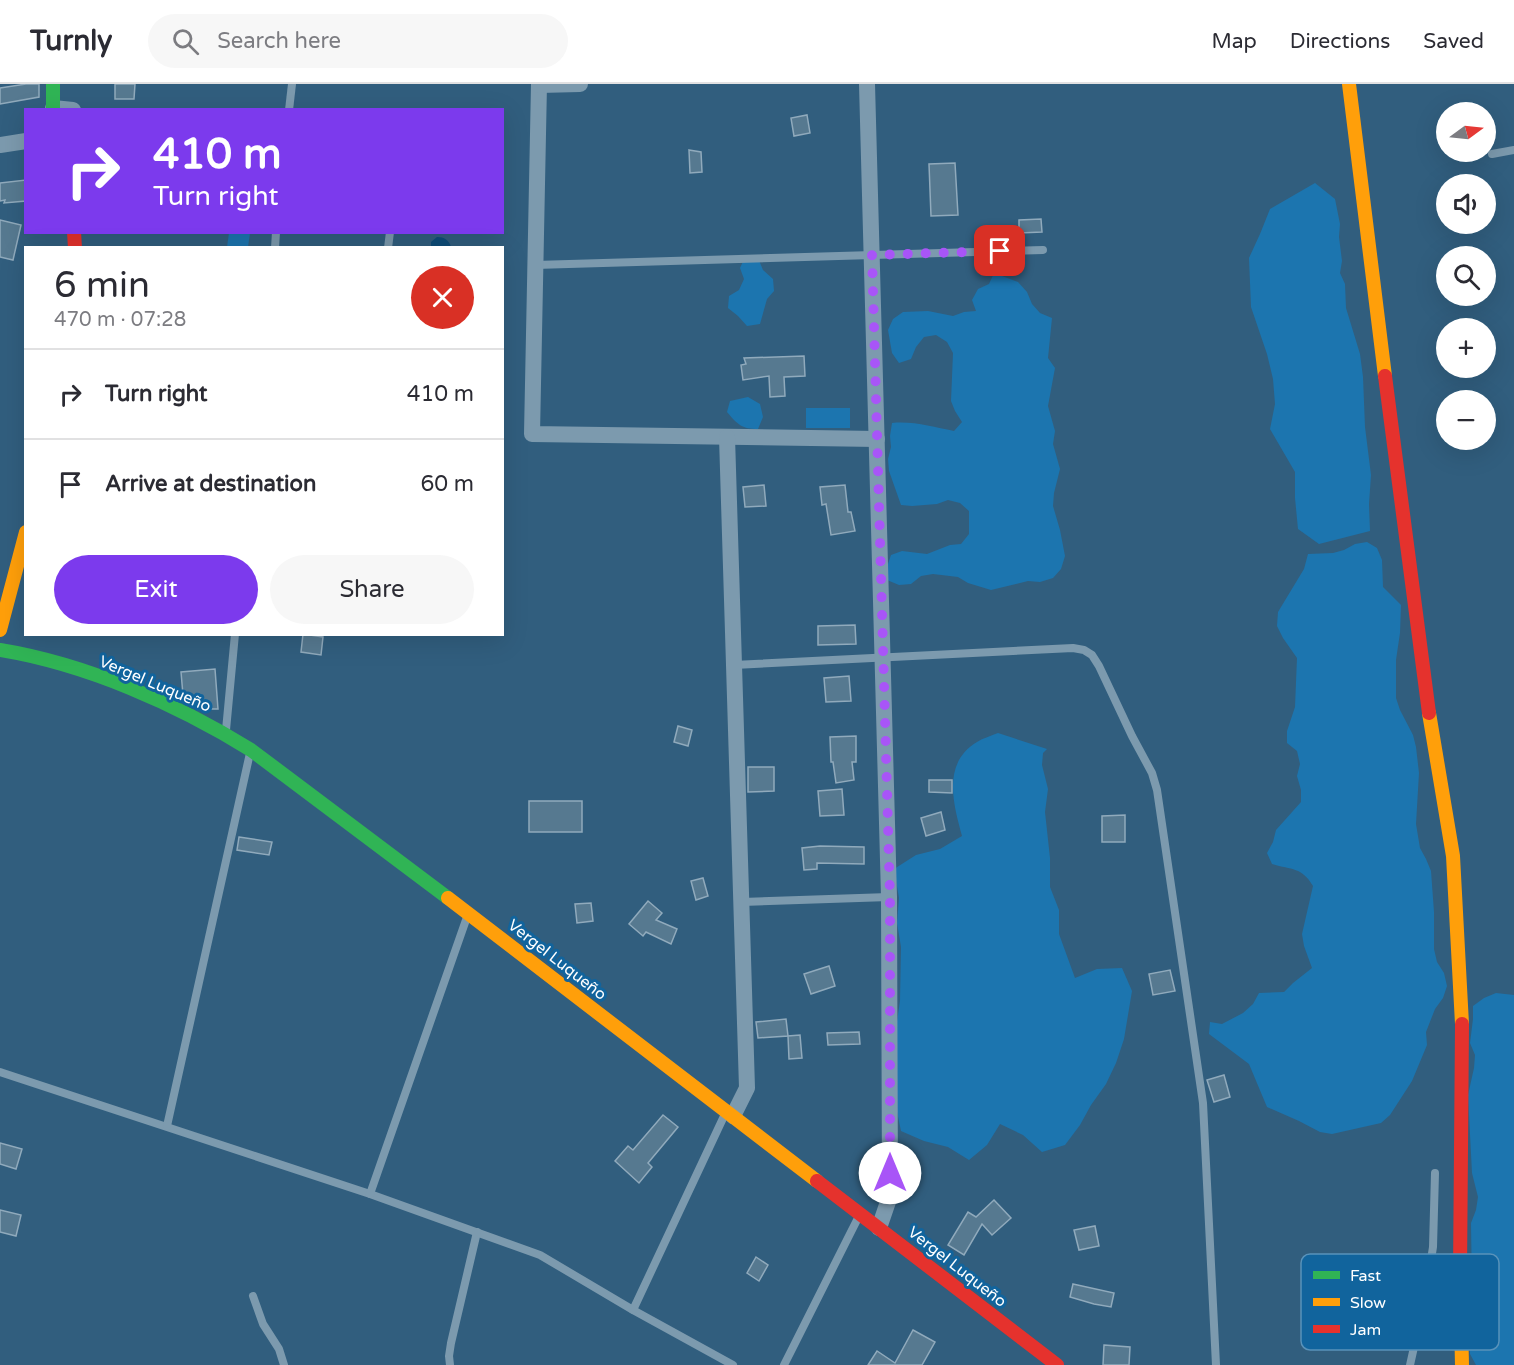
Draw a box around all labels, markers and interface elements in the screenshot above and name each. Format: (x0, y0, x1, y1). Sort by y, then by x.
search box (148, 14, 568, 68)
text: Turnly (30, 24, 112, 58)
icon: search (169, 25, 202, 58)
text: Search here (217, 28, 341, 54)
text: Map (1211, 29, 1257, 54)
text: Directions (1290, 29, 1390, 54)
text: Saved (1423, 29, 1484, 54)
north arrow (1436, 102, 1496, 162)
map controls (1436, 102, 1496, 450)
text: 410 m (153, 129, 282, 180)
icon: right (54, 132, 132, 210)
button: sound (1436, 174, 1496, 234)
text: Turn right (153, 180, 279, 213)
pin (974, 225, 1025, 276)
icon: arrive (983, 234, 1016, 267)
button: search (1436, 246, 1496, 306)
text: 6 min (54, 264, 150, 307)
button: close (411, 266, 474, 329)
text: 470 m · 07:28 (54, 308, 186, 332)
button: + (1436, 318, 1496, 378)
icon: right (54, 378, 87, 411)
text: Turn right (105, 381, 207, 407)
text: 410 m (407, 381, 474, 407)
button: − (1436, 390, 1496, 450)
icon: arrive (54, 468, 87, 501)
text: Arrive at destination (105, 471, 316, 497)
text: 60 m (420, 471, 474, 497)
button: Exit (54, 555, 258, 624)
button: Share (270, 555, 474, 624)
street label: Vergel Luqueño (96, 651, 214, 717)
street label: Vergel Luqueño (504, 915, 610, 1005)
position arrow (858, 1141, 922, 1205)
street label: Vergel Luqueño (904, 1222, 1010, 1312)
legend (1301, 1254, 1499, 1350)
text: Fast (1350, 1266, 1381, 1286)
text: Slow (1350, 1293, 1386, 1313)
text: Jam (1350, 1320, 1381, 1340)

